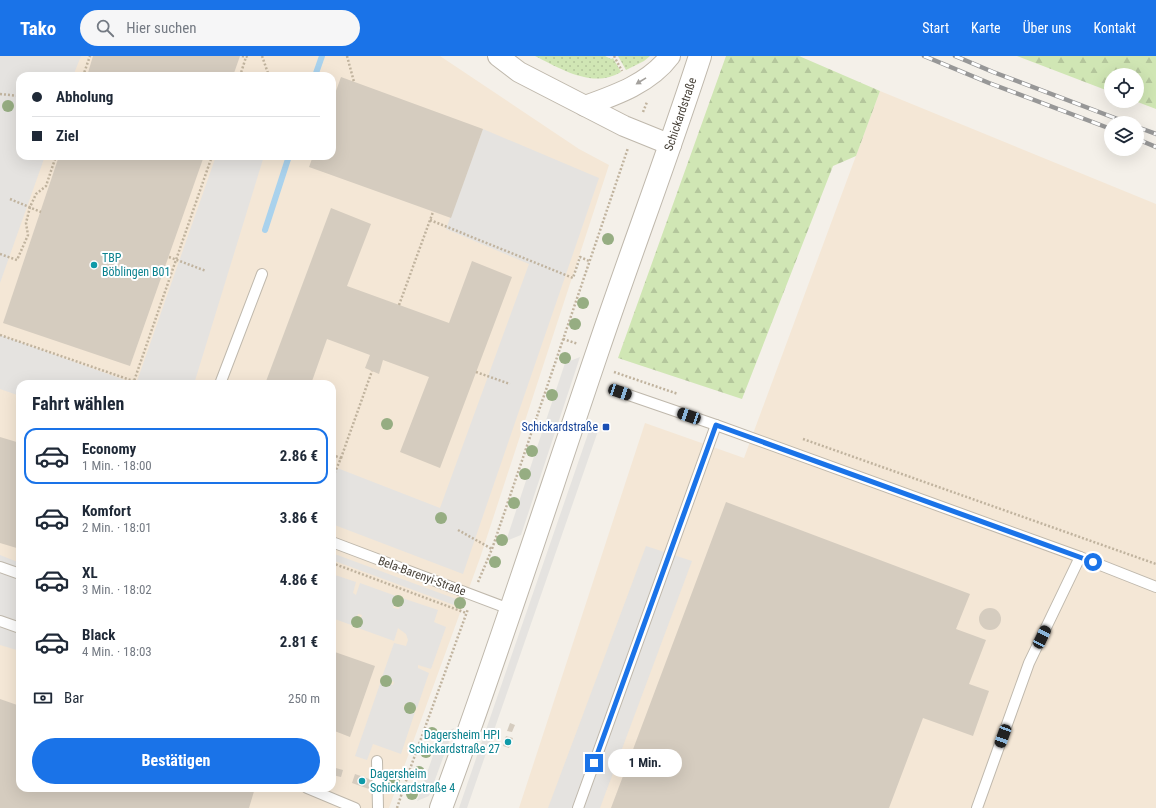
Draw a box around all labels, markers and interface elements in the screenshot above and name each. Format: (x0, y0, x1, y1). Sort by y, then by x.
search box (80, 10, 360, 46)
text: Tako (20, 17, 56, 40)
icon: search (94, 17, 116, 39)
text: Hier suchen (126, 19, 197, 37)
text: Start (922, 20, 949, 36)
text: Karte (971, 20, 1001, 36)
text: Über uns (1023, 20, 1071, 36)
text: Kontakt (1093, 20, 1136, 36)
map controls (1104, 68, 1144, 156)
button: locate (1104, 68, 1144, 108)
street label: Schickardstraße (661, 75, 700, 153)
one-way arrow (636, 77, 646, 85)
text: Abholung (56, 88, 113, 106)
button: layers (1104, 116, 1144, 156)
text: Ziel (56, 127, 79, 145)
place label: TBP Böblingen B01 (102, 251, 170, 279)
marker: TBP Böblingen B01 (89, 260, 99, 270)
car (607, 382, 633, 402)
text: Fahrt wählen (32, 393, 124, 414)
car (676, 406, 702, 426)
place label: Schickardstraße (521, 420, 598, 434)
marker: Schickardstraße (601, 422, 611, 432)
icon: car (34, 438, 70, 474)
text: Economy (82, 440, 136, 458)
text: 2.86 € (280, 447, 318, 465)
text: 1 Min. · 18:00 (82, 458, 152, 473)
icon: car (34, 500, 70, 536)
text: Komfort (82, 502, 131, 520)
text: 3.86 € (280, 509, 318, 527)
text: 2 Min. · 18:01 (82, 520, 152, 535)
route start (1084, 553, 1102, 571)
street label: Bela-Barenyi-Straße (376, 554, 468, 599)
icon: car (34, 562, 70, 598)
text: XL (82, 564, 98, 582)
text: 4.86 € (280, 571, 318, 589)
text: 3 Min. · 18:02 (82, 582, 152, 597)
icon: car (34, 624, 70, 660)
car (1031, 624, 1053, 650)
text: Black (82, 626, 115, 644)
text: 2.81 € (280, 633, 318, 651)
text: 4 Min. · 18:03 (82, 644, 152, 659)
icon: cash (32, 687, 54, 709)
text: Bar (64, 689, 84, 707)
text: 250 m (288, 691, 320, 706)
car (993, 723, 1013, 749)
place label: Dagersheim HPI Schickardstraße 27 (409, 728, 500, 756)
marker: Dagersheim HPI Schickardstraße 27 (503, 737, 513, 747)
button: Bestätigen (32, 738, 320, 784)
callout: 1 Min. (608, 749, 682, 777)
route end (585, 754, 603, 772)
text: 1 Min. (629, 755, 661, 770)
place label: Dagersheim Schickardstraße 4 (370, 767, 455, 795)
marker: Dagersheim Schickardstraße 4 (357, 776, 367, 786)

